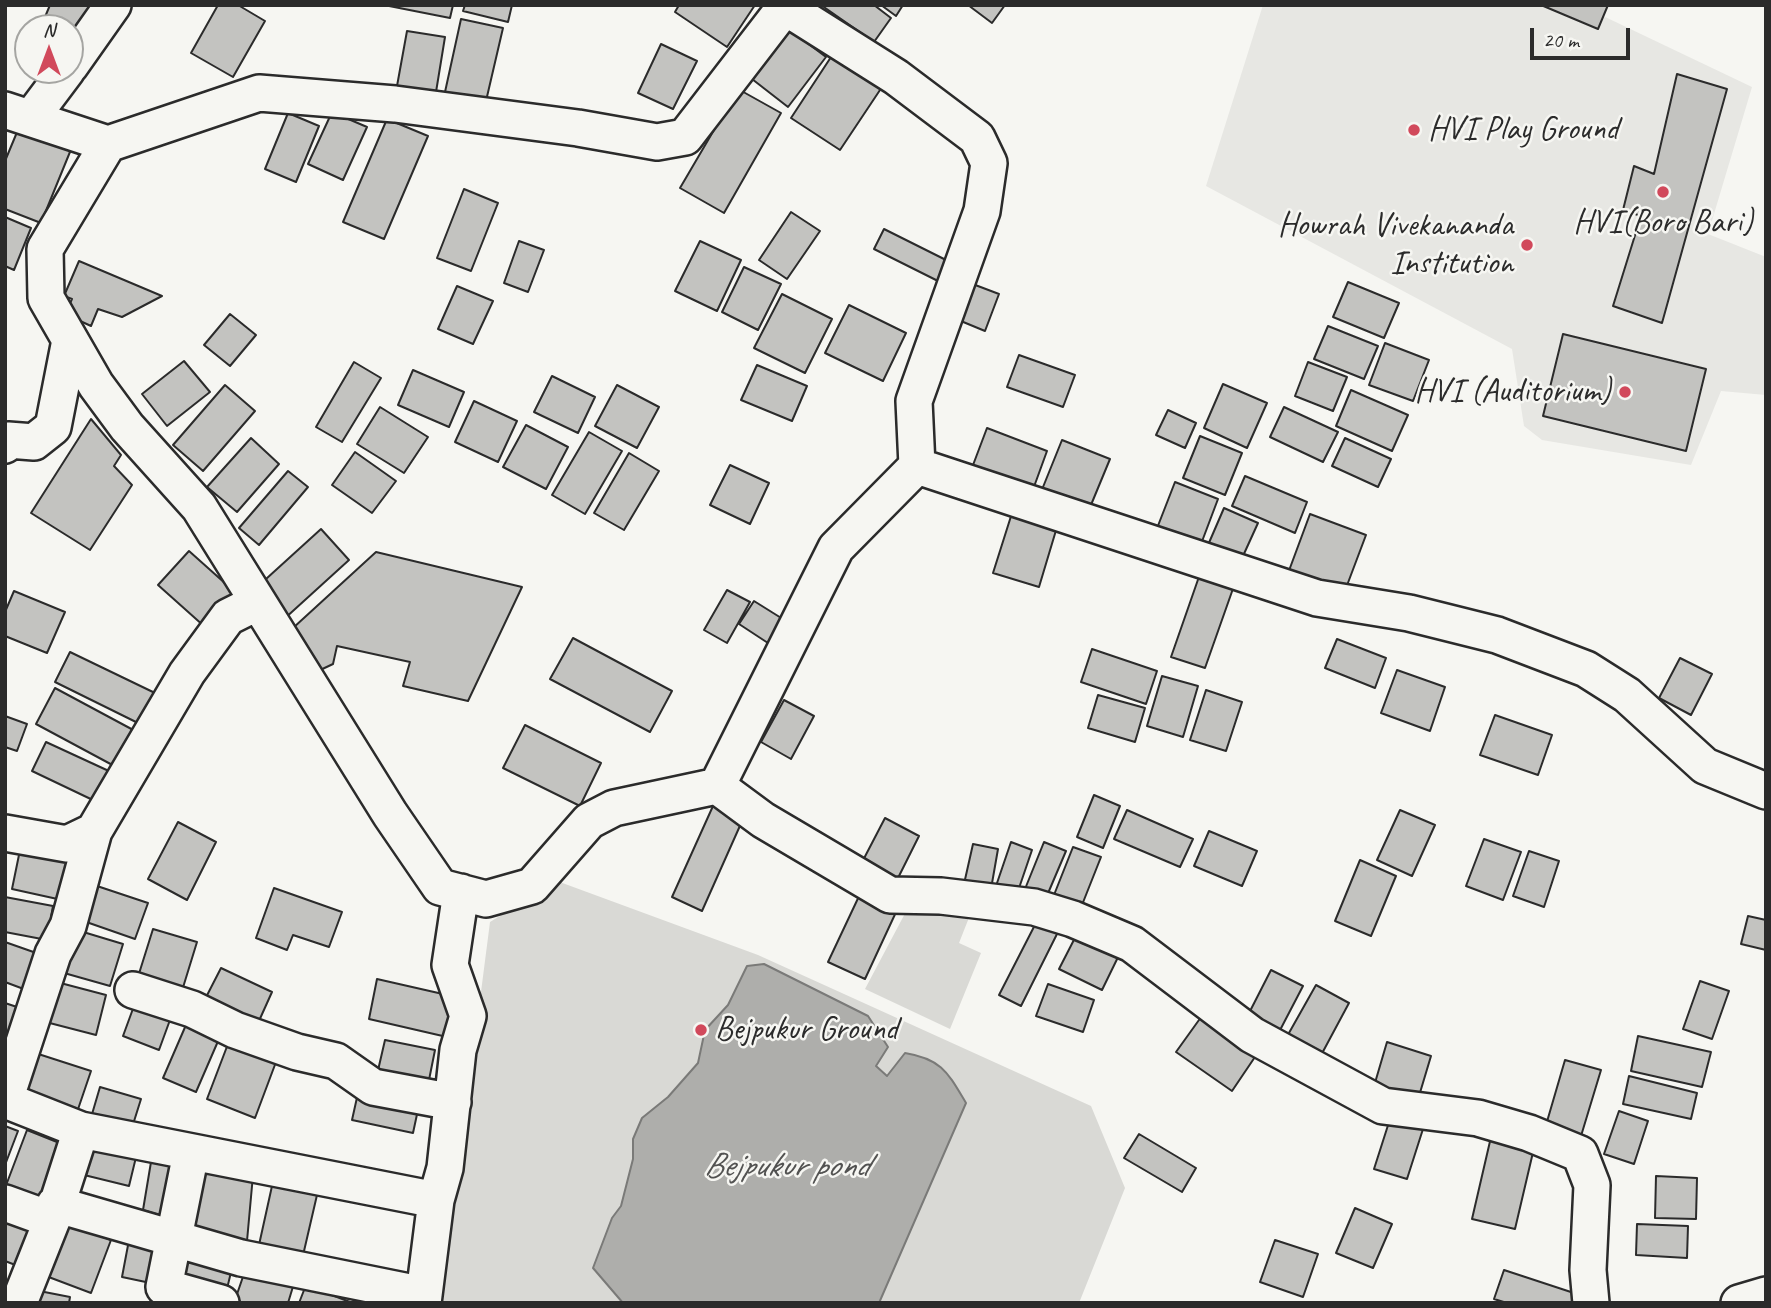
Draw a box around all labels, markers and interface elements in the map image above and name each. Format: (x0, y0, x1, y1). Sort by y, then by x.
north arrow (14, 14, 84, 84)
scale bar (1533, 14, 1633, 58)
text: N (43, 18, 55, 42)
text: 20 m (1543, 27, 1579, 53)
place label: HVI Play Ground (1428, 110, 1618, 150)
marker: HVI Play Ground (1406, 122, 1422, 138)
marker: HVI(Boro Bari) (1655, 184, 1671, 200)
place label: HVI(Boro Bari) (1573, 203, 1753, 243)
place label: Howrah Vivekananda Institution (1278, 206, 1513, 284)
marker: Howrah Vivekananda Institution (1519, 237, 1535, 253)
place label: HVI (Auditorium) (1414, 372, 1611, 412)
marker: HVI (Auditorium) (1617, 384, 1633, 400)
place label: Bejpukur Ground (715, 1010, 898, 1050)
marker: Bejpukur Ground (693, 1022, 709, 1038)
water label: Bejpukur pond (704, 1146, 868, 1188)

